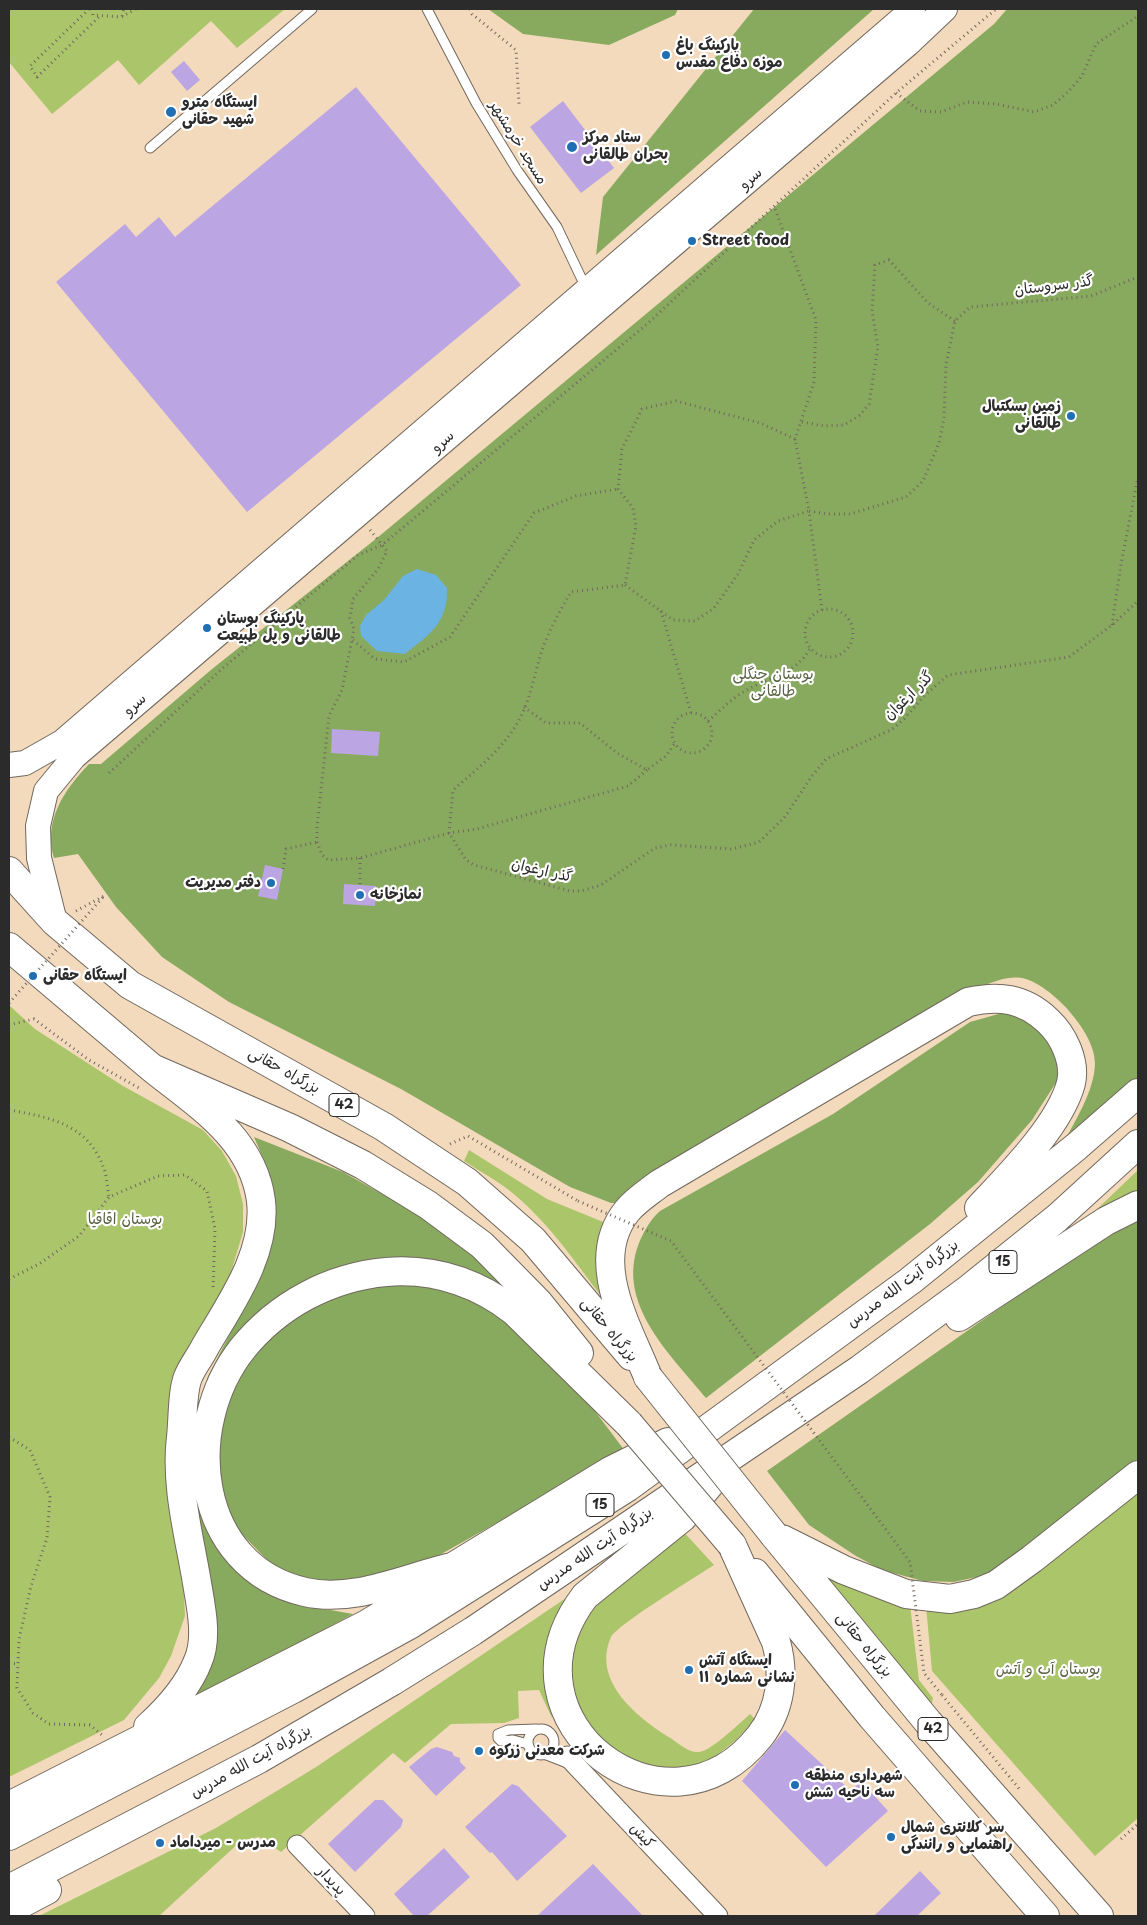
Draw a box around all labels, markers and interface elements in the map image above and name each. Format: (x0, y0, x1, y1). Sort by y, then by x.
place label: پارکینگ باغ موزه دفاع مقدس (676, 37, 783, 72)
marker: پارکینگ باغ موزه دفاع مقدس (660, 49, 672, 61)
place label: ایستگاه مترو شهید حقانی (182, 94, 257, 129)
street label: مسجد خرمشهر (485, 98, 551, 188)
marker: ایستگاه مترو شهید حقانی (164, 105, 178, 119)
place label: ستاد مرکز بحران طالقانی (583, 129, 668, 164)
marker: ستاد مرکز بحران طالقانی (565, 140, 579, 154)
street label: سرو (736, 164, 766, 194)
place label: Street food (702, 232, 789, 250)
marker: Street food (686, 235, 698, 247)
street label: گذر سروستان (1013, 272, 1095, 300)
place label: زمین بسکتبال طالقانی (982, 398, 1061, 433)
marker: زمین بسکتبال طالقانی (1065, 410, 1077, 422)
street label: سرو (428, 427, 458, 457)
place label: پارکینگ بوستان طالقانی و پل طبیعت (217, 610, 341, 645)
marker: پارکینگ بوستان طالقانی و پل طبیعت (201, 622, 213, 634)
park label: بوستان جنگلی طالقانی (732, 666, 814, 701)
street label: گذر ارغوان (880, 668, 938, 724)
street label: سرو (120, 690, 150, 720)
street label: گذر ارغوان (510, 855, 574, 887)
place label: دفتر مدیریت (185, 874, 261, 892)
marker: دفتر مدیریت (265, 877, 277, 889)
place label: نمازخانه (370, 886, 421, 904)
marker: نمازخانه (354, 889, 366, 901)
place label: ایستگاه حقانی (43, 967, 127, 985)
marker: ایستگاه حقانی (27, 970, 39, 982)
street label: بزرگراه حقانی (245, 1044, 323, 1098)
road number: 42 (329, 1094, 359, 1116)
park label: بوستان اقاقیا (88, 1211, 162, 1229)
street label: بزرگراه آیت الله مدرس (844, 1236, 962, 1332)
road number: 15 (989, 1250, 1017, 1274)
street label: بزرگراه حقانی (577, 1294, 641, 1366)
road number: 15 (586, 1494, 614, 1516)
street label: بزرگراه آیت الله مدرس (534, 1504, 656, 1594)
street label: بزرگراه حقانی (832, 1609, 896, 1681)
place label: ایستگاه آتش نشانی شماره ۱۱ (699, 1652, 795, 1687)
park label: بوستان آب و آتش (996, 1661, 1100, 1679)
marker: ایستگاه آتش نشانی شماره ۱۱ (683, 1664, 695, 1676)
road number: 42 (918, 1718, 948, 1740)
street label: بزرگراه آیت الله مدرس (188, 1721, 314, 1803)
place label: شرکت معدنی زرکوه (489, 1742, 605, 1760)
marker: شرکت معدنی زرکوه (473, 1745, 485, 1757)
place label: شهرداری منطقه سه ناحیه شش (805, 1767, 903, 1802)
marker: شهرداری منطقه سه ناحیه شش (789, 1779, 801, 1791)
place label: سر کلانتری شمال راهنمایی و رانندگی (901, 1819, 1013, 1854)
street label: کیش (626, 1820, 658, 1852)
marker: سر کلانتری شمال راهنمایی و رانندگی (885, 1831, 897, 1843)
place label: مدرس - میرداماد (170, 1834, 276, 1852)
marker: مدرس - میرداماد (154, 1837, 166, 1849)
street label: پدیدار (313, 1863, 349, 1899)

